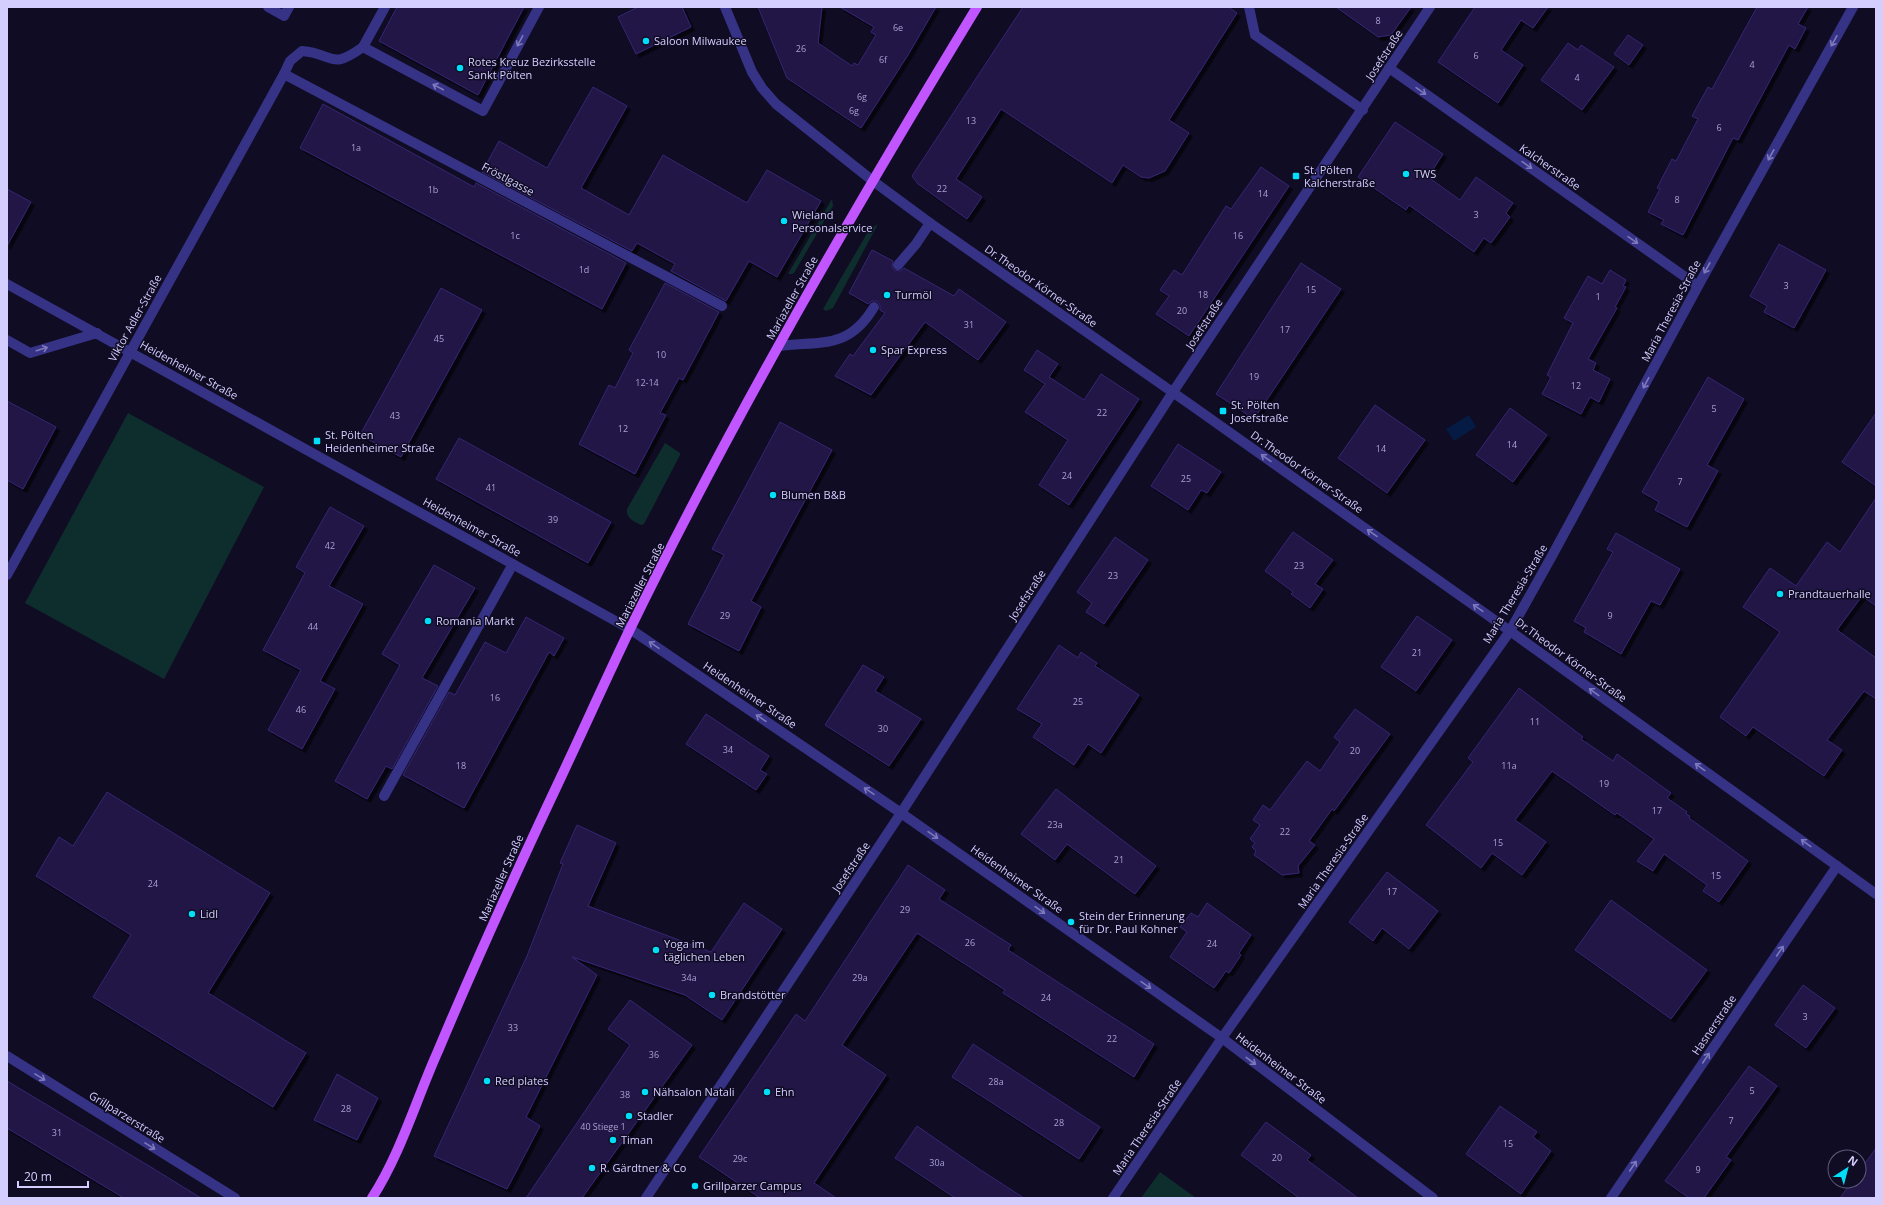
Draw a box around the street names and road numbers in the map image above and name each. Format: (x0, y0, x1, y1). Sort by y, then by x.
street label: Josefstraße (1361, 27, 1406, 84)
street label: Kalcherstraße (1517, 140, 1584, 193)
street label: Fröstlgasse (479, 158, 537, 199)
street label: Dr.Theodor Körner-Straße (982, 241, 1100, 330)
street label: Mariazeller Straße (762, 253, 821, 342)
street label: Maria Theresia-Straße (1637, 257, 1704, 364)
street label: Viktor Adler-Straße (104, 272, 165, 364)
street label: Josefstraße (1181, 296, 1226, 353)
street label: Heidenheimer Straße (138, 336, 241, 403)
street label: Dr.Theodor Körner-Straße (1248, 427, 1366, 516)
street label: Heidenheimer Straße (421, 493, 524, 560)
street label: Mariazeller Straße (612, 540, 667, 630)
street label: Maria Theresia-Straße (1479, 541, 1550, 646)
street label: Josefstraße (1004, 567, 1049, 624)
street label: Dr.Theodor Körner-Straße (1513, 614, 1630, 705)
street label: Heidenheimer Straße (701, 658, 800, 731)
street label: Maria Theresia-Straße (1294, 810, 1371, 911)
street label: Mariazeller Straße (475, 832, 526, 924)
street label: Josefstraße (828, 839, 873, 896)
street label: Heidenheimer Straße (968, 841, 1067, 916)
street label: Hasnerstraße (1688, 992, 1739, 1058)
street label: Heidenheimer Straße (1233, 1029, 1330, 1107)
street label: Maria Theresia-Straße (1109, 1076, 1184, 1178)
street label: Grillparzerstraße (86, 1087, 168, 1146)

